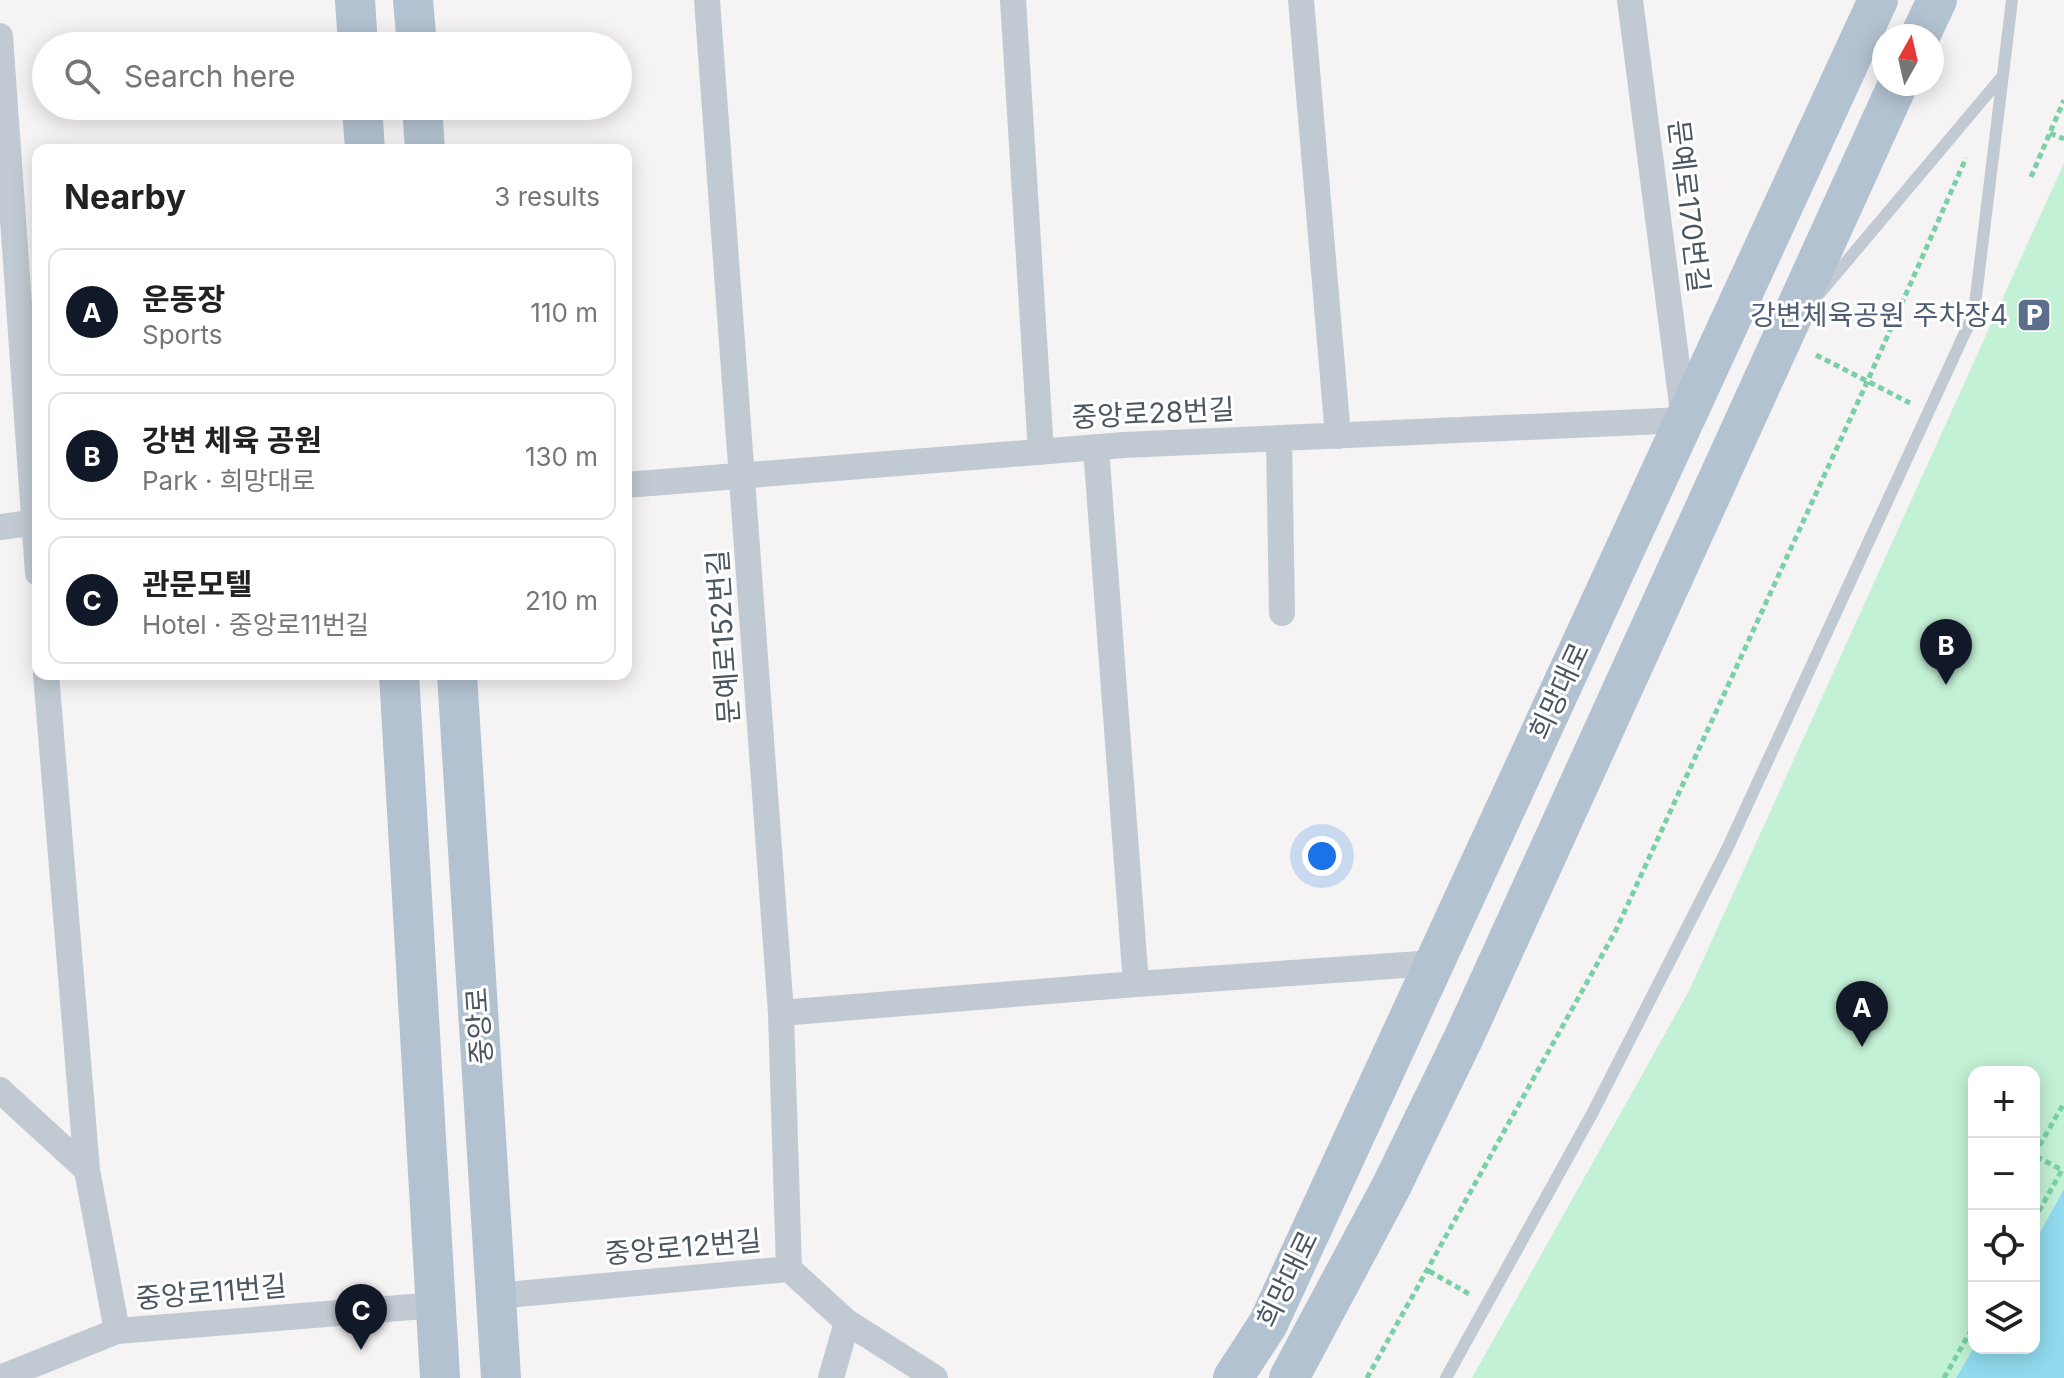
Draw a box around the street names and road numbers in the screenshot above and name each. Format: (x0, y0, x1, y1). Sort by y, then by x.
street label: 문예로170번길 (1662, 118, 1716, 294)
street label: 중앙로28번길 (1071, 392, 1235, 434)
street label: 문예로152번길 (700, 549, 746, 725)
street label: 희망대로 (1522, 637, 1596, 745)
street label: 중앙로 (459, 986, 499, 1066)
street label: 중앙로12번길 (603, 1223, 763, 1271)
street label: 희망대로 (1249, 1225, 1325, 1333)
street label: 중앙로11번길 (134, 1268, 288, 1316)

